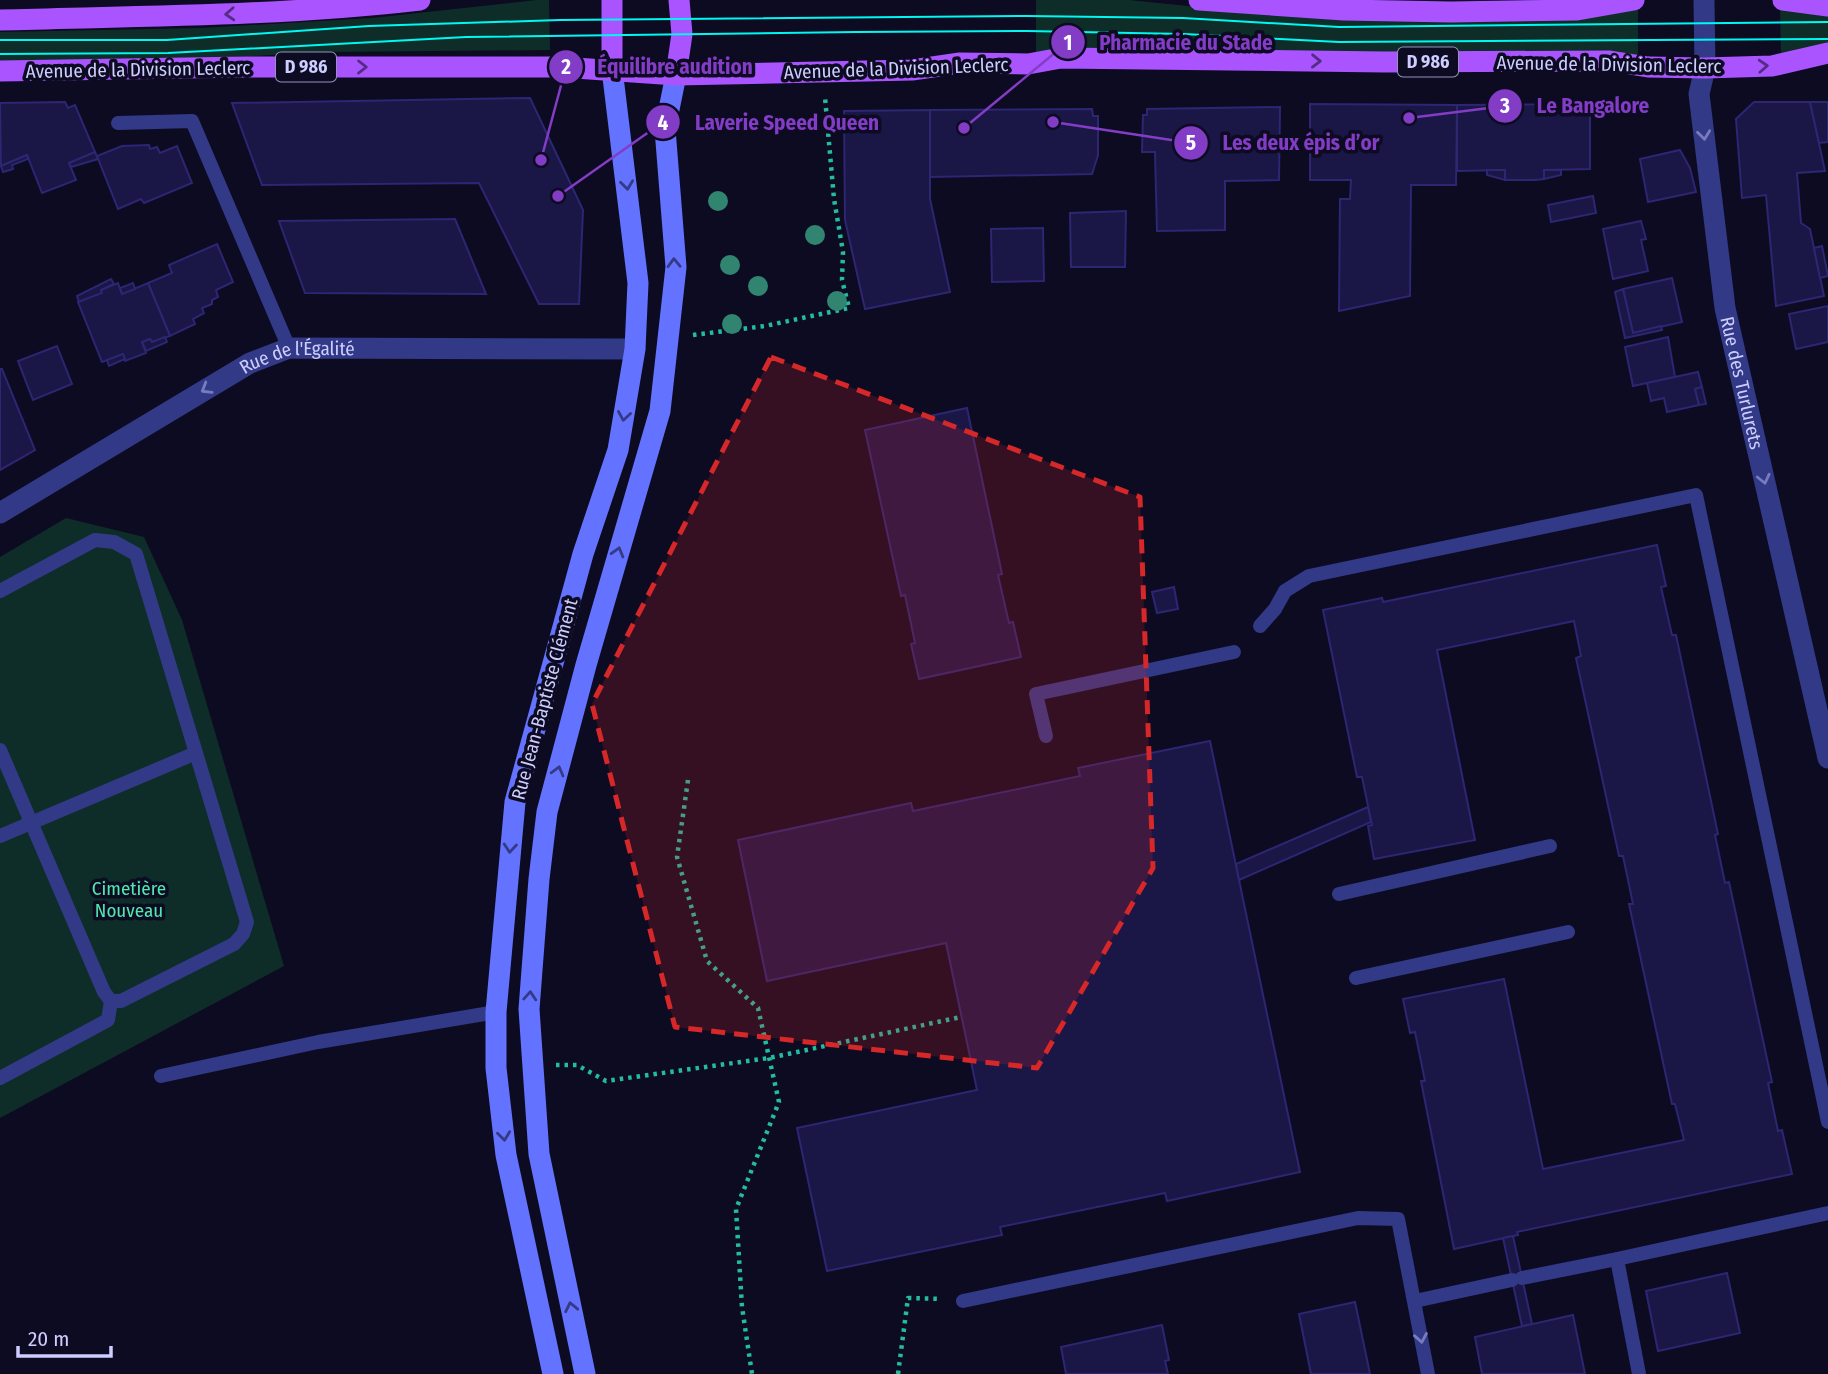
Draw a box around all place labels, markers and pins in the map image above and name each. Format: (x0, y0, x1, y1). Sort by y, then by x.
callout: Pharmacie du Stade (1050, 21, 1287, 63)
callout: Équilibre audition (549, 46, 767, 88)
callout: Le Bangalore (1488, 85, 1663, 127)
callout: Laverie Speed Queen (646, 101, 893, 143)
callout: Les deux épis d’or (1173, 122, 1393, 164)

